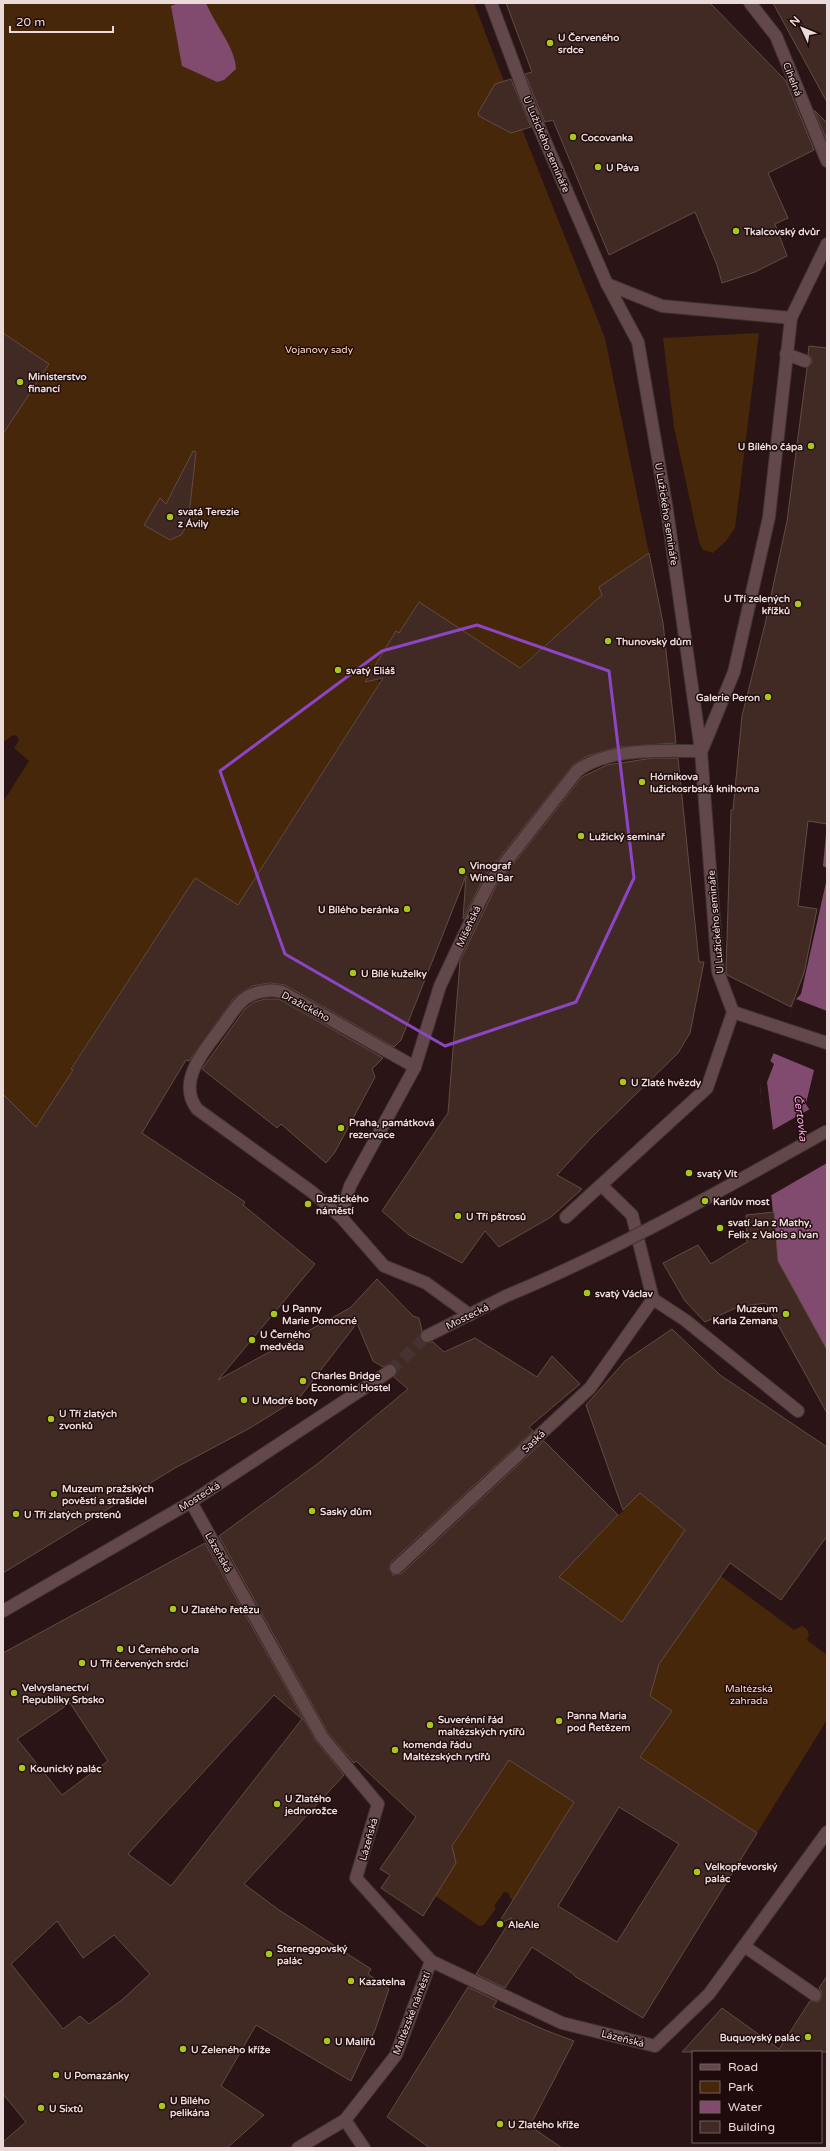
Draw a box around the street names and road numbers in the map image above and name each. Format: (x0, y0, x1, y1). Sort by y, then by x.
street label: Cihelná (780, 61, 804, 98)
street label: U Lužického semináře (520, 94, 572, 195)
street label: U Lužického semináře (652, 462, 680, 567)
street label: U Lužického semináře (705, 869, 726, 974)
street label: Míšeňská (454, 904, 484, 949)
street label: Dražického (279, 989, 332, 1025)
street label: Mostecká (444, 1301, 491, 1332)
street label: Saská (520, 1428, 548, 1456)
street label: Mostecká (177, 1480, 222, 1514)
street label: Lázeňská (202, 1530, 234, 1575)
street label: Lázeňská (357, 1817, 381, 1862)
street label: Maltézské náměstí (391, 1970, 434, 2057)
street label: Lázeňská (600, 2028, 646, 2050)

